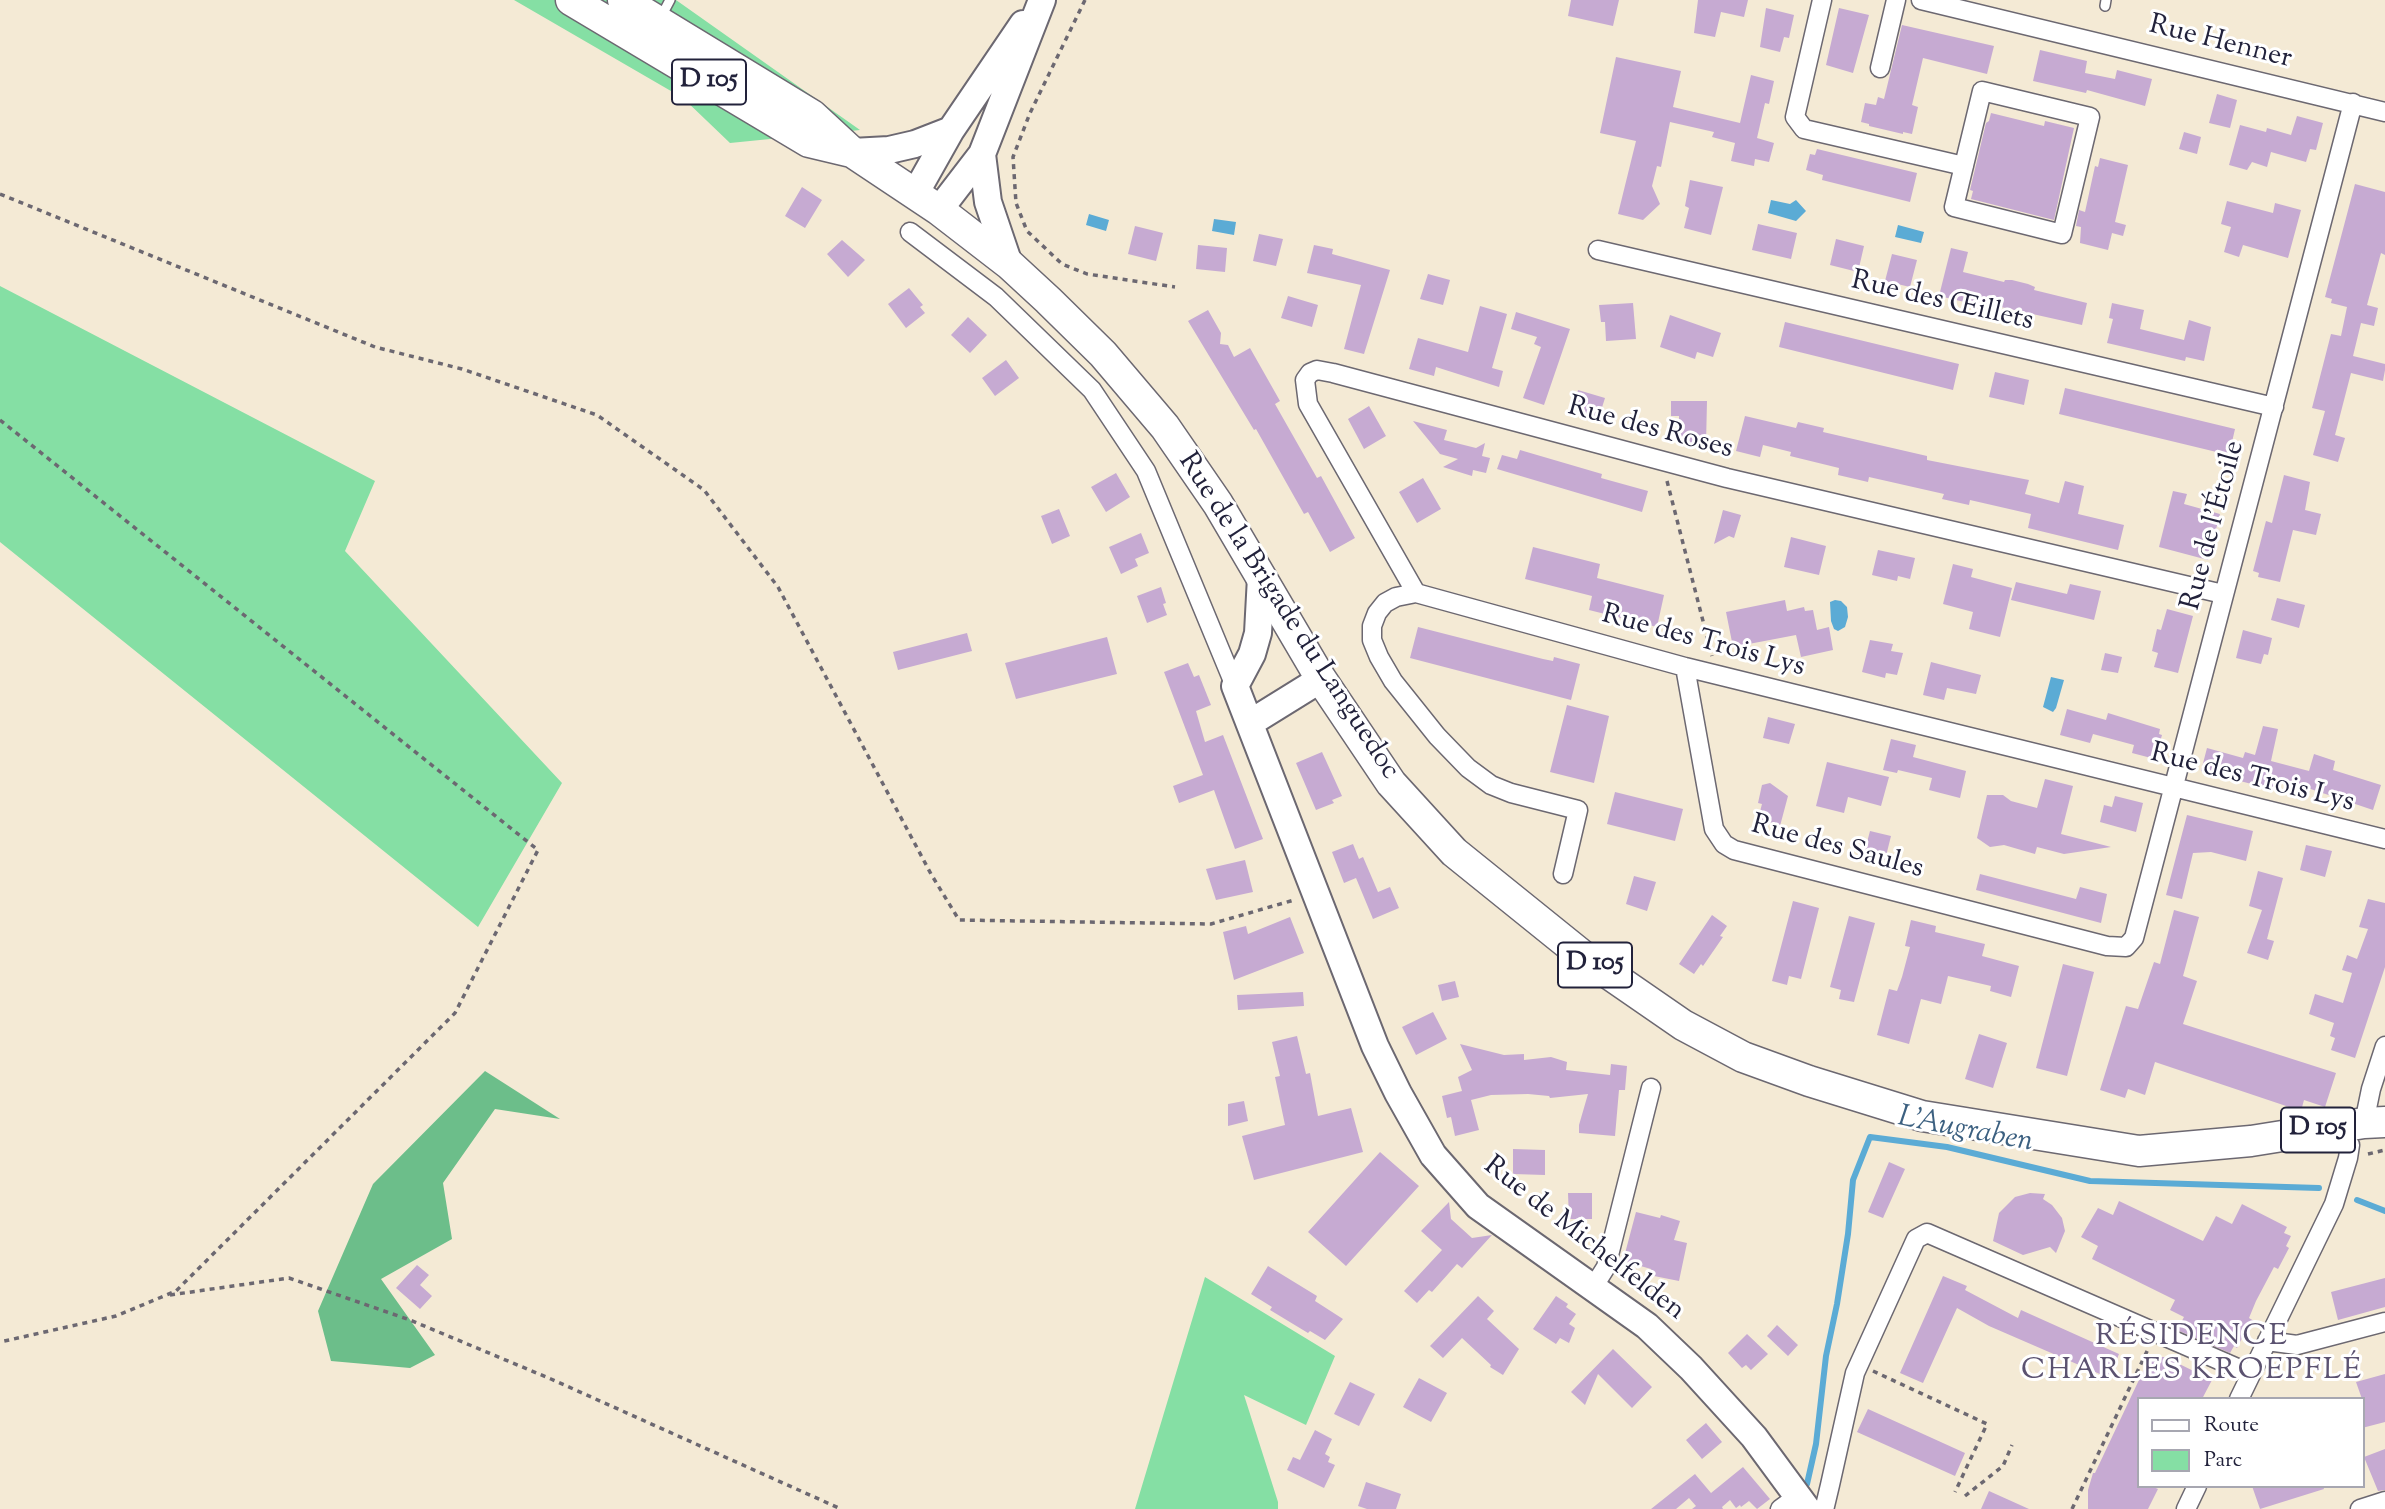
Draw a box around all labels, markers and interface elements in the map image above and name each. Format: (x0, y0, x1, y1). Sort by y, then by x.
street label: Rue Henner (2145, 10, 2295, 78)
road number: D 105 (672, 60, 746, 104)
street label: Rue des Œillets (1848, 266, 2036, 340)
street label: Rue des Roses (1564, 392, 1736, 468)
street label: Rue de l'Étoile (2176, 437, 2254, 615)
street label: Rue de la Brigade du Languedoc (1169, 447, 1405, 787)
street label: Rue des Trois Lys (1598, 600, 1808, 686)
street label: Rue des Trois Lys (2147, 738, 2357, 822)
street label: Rue des Saules (1747, 810, 1927, 888)
road number: D 105 (1558, 942, 1632, 988)
water label: L'Augraben (1894, 1101, 2036, 1163)
road number: D 105 (2281, 1107, 2355, 1152)
street label: Rue de Michelfelden (1475, 1151, 1691, 1329)
district label: RÉSIDENCE CHARLES KROEPFLÉ (2023, 1321, 2361, 1392)
legend (2136, 1397, 2364, 1488)
text: Route (2204, 1411, 2259, 1441)
text: Parc (2204, 1446, 2242, 1476)

